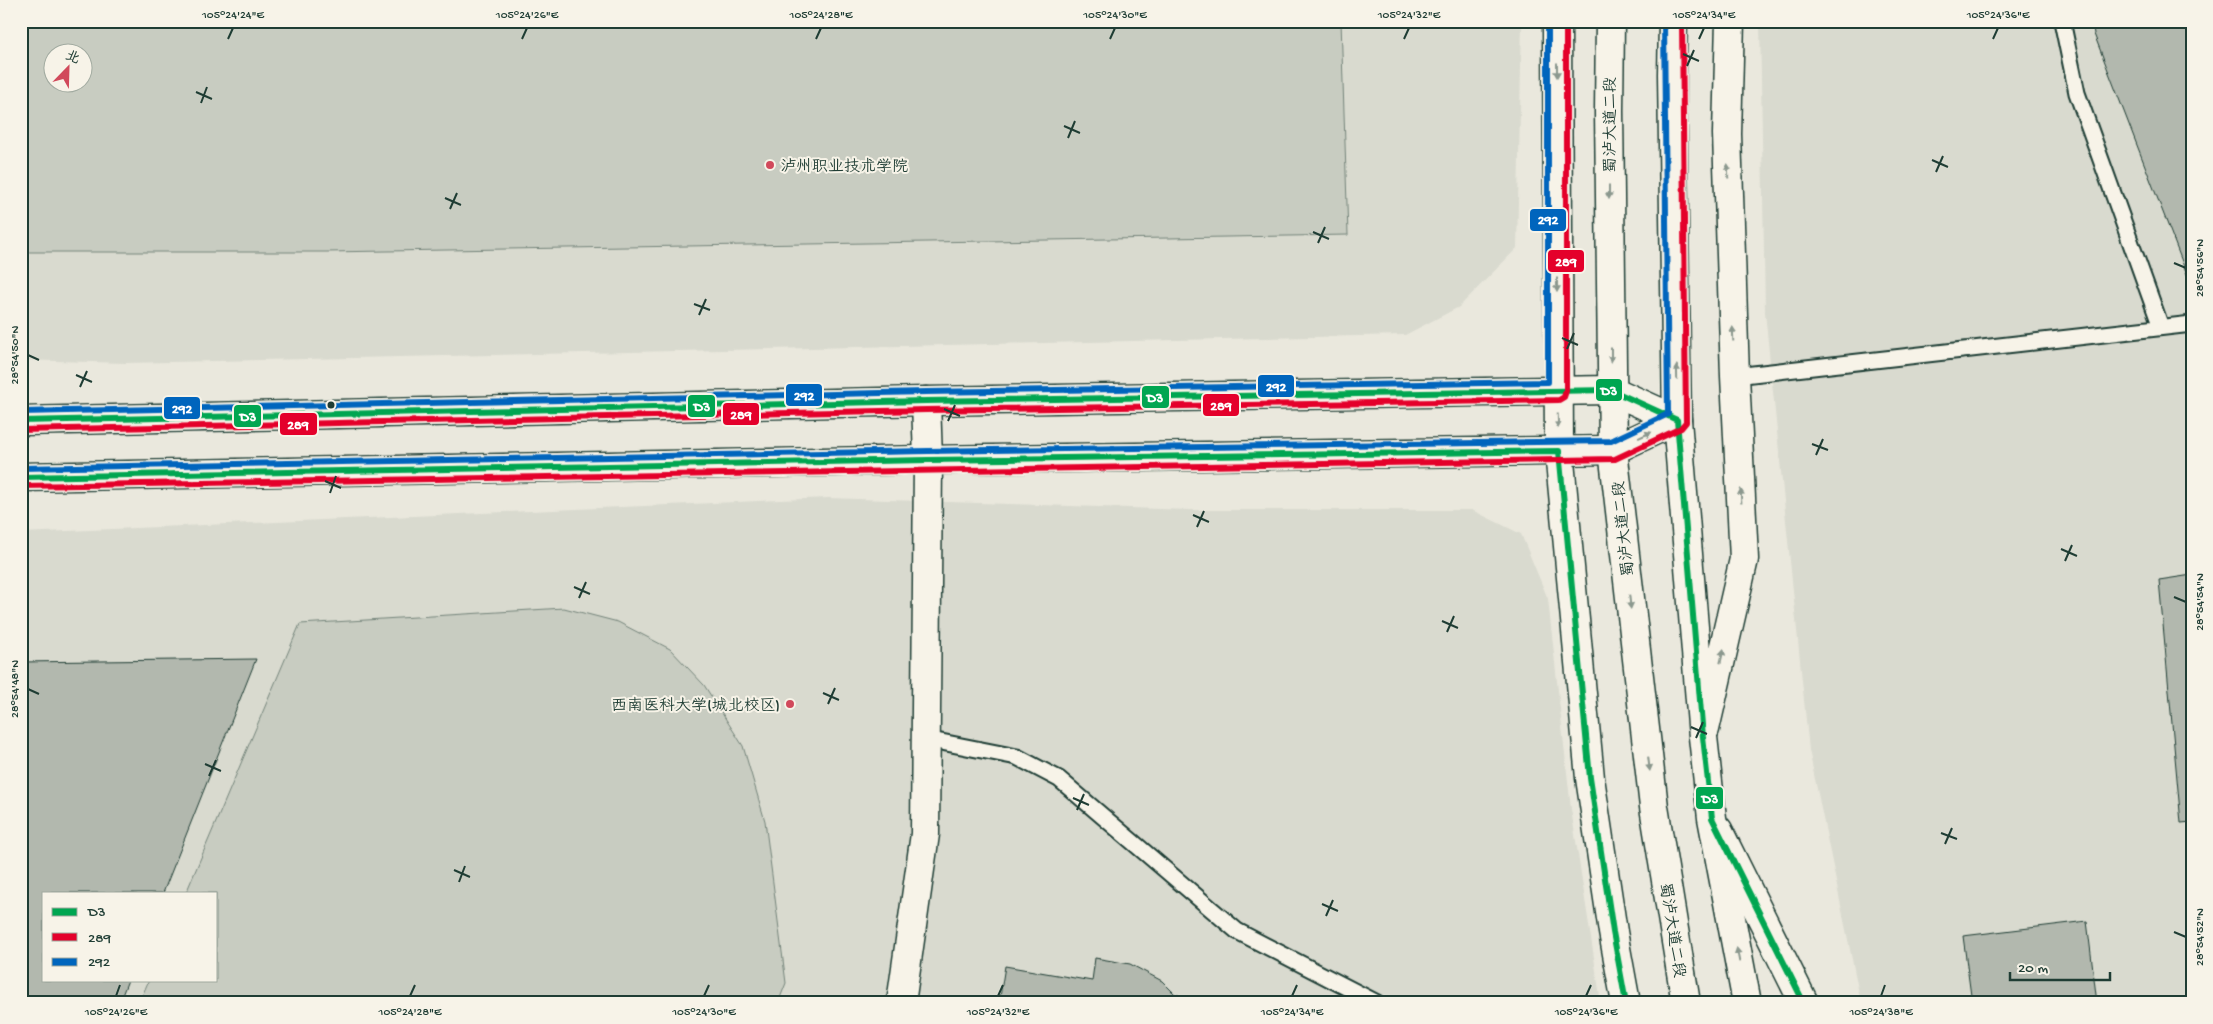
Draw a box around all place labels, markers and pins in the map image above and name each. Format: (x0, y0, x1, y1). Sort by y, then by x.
place label: 泸州职业技术学院 (780, 157, 908, 178)
marker: 泸州职业技术学院 (764, 159, 776, 171)
unlabelled marker (326, 400, 336, 410)
place label: 西南医科大学(城北校区) (611, 696, 780, 717)
marker: 西南医科大学(城北校区) (784, 698, 796, 710)

